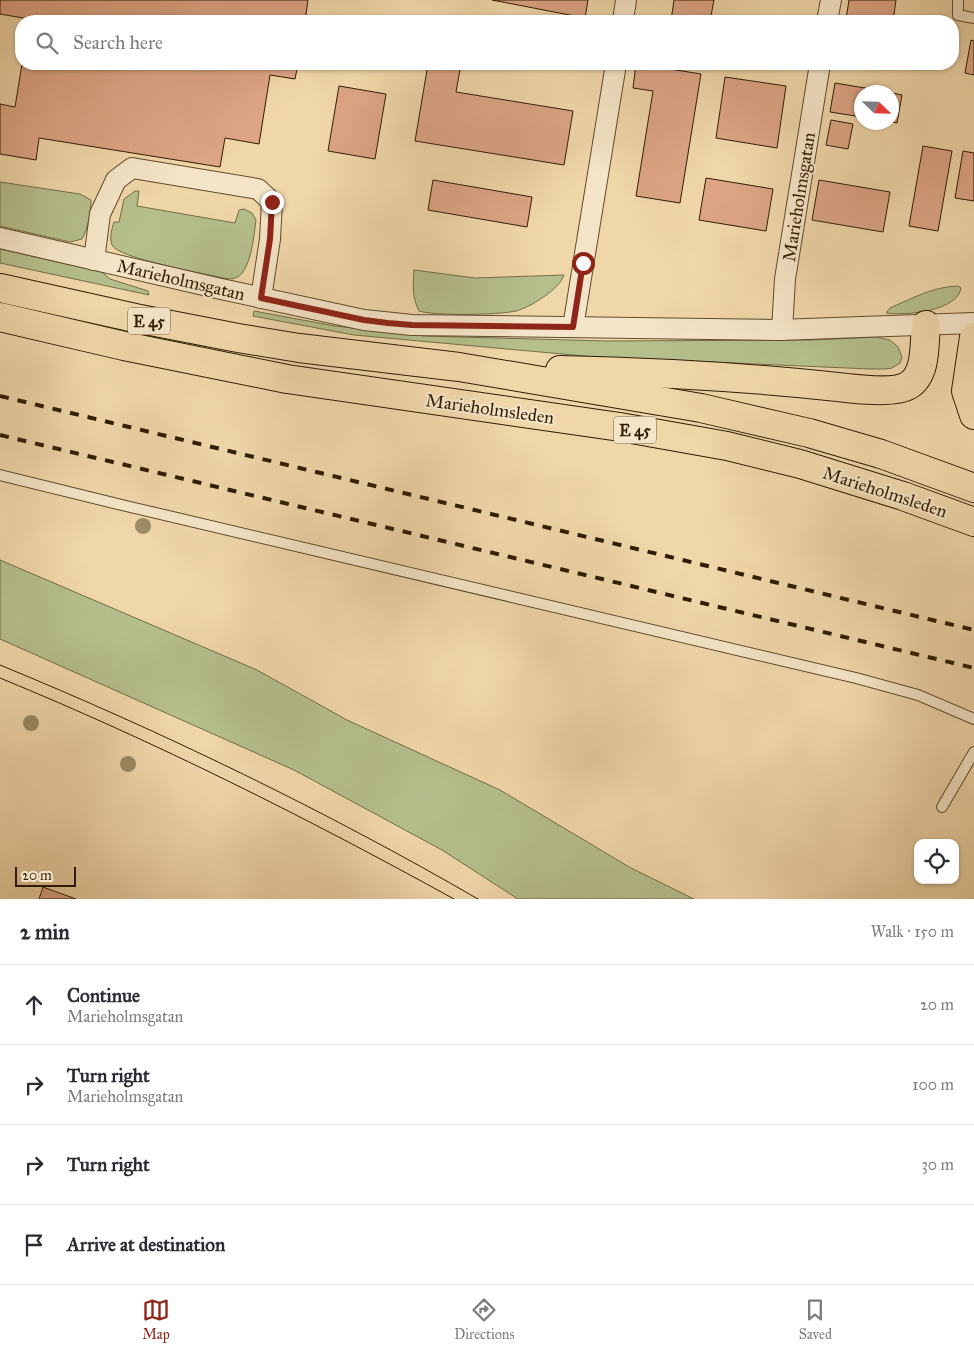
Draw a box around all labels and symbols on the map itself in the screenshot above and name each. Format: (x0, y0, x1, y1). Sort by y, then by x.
north arrow (854, 85, 899, 130)
street label: Marieholmsgatan (778, 131, 821, 263)
route end (261, 191, 284, 214)
route start (572, 252, 595, 275)
street label: Marieholmsgatan (115, 255, 247, 306)
road number: E 45 (128, 308, 170, 334)
street label: Marieholmsleden (424, 389, 556, 429)
road number: E 45 (614, 416, 656, 444)
street label: Marieholmsleden (820, 462, 950, 523)
scale bar (15, 864, 76, 887)

